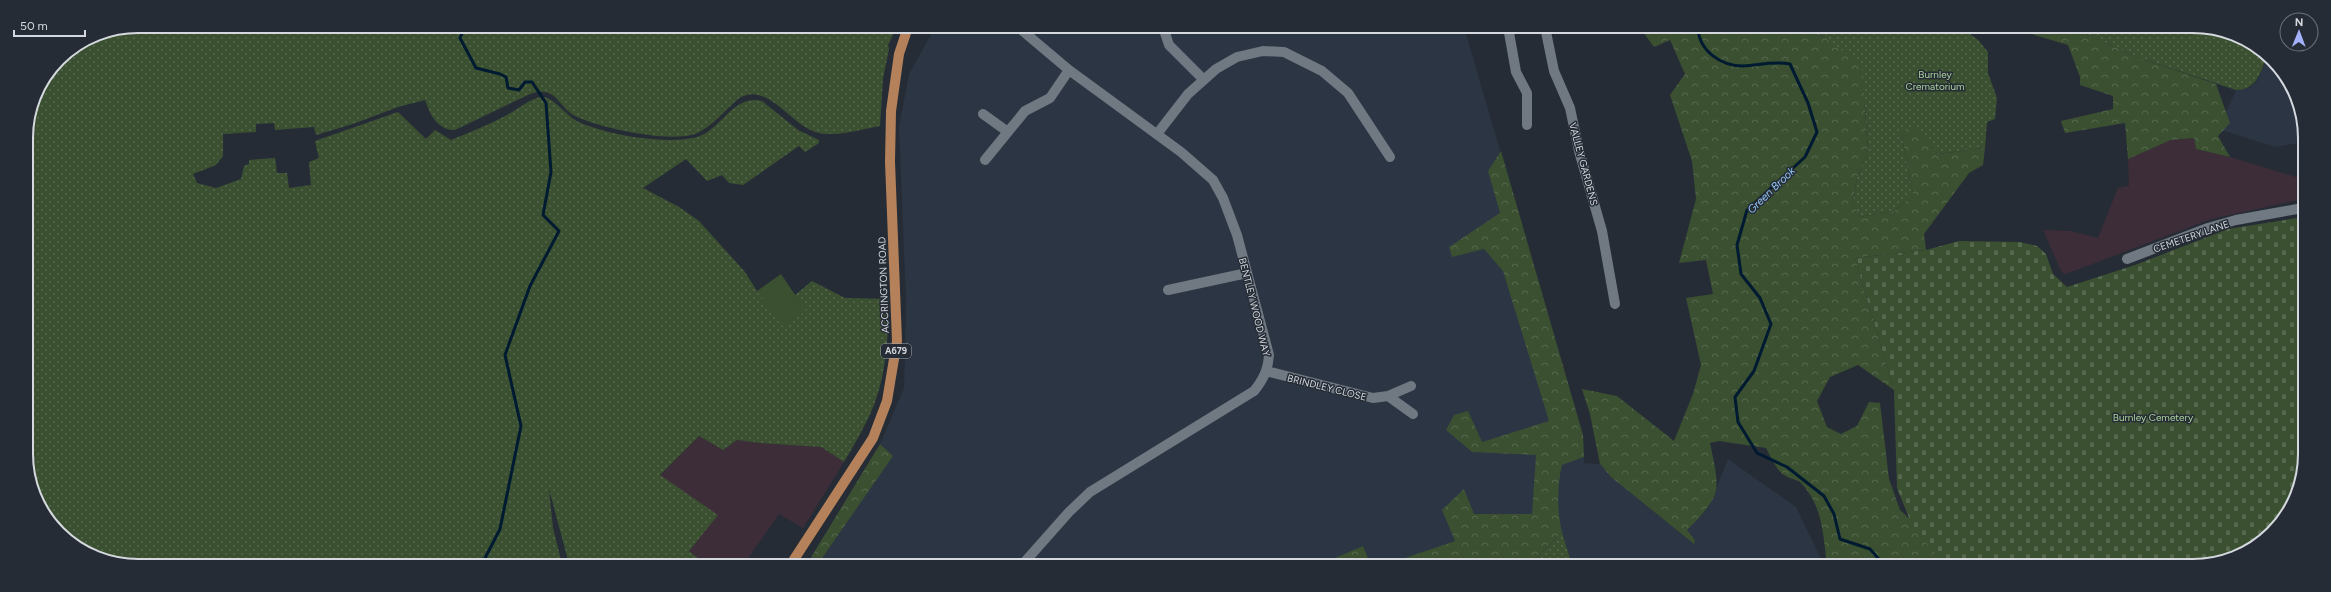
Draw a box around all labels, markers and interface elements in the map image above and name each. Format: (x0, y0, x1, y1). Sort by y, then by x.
scale bar (14, 12, 85, 38)
north arrow (2279, 12, 2319, 52)
text: N (2295, 16, 2304, 29)
text: 50 m (20, 19, 48, 33)
park label: Burnley Crematorium (1905, 68, 1965, 93)
street label: VALLEY GARDENS (1566, 121, 1601, 207)
water label: Green Brook (1745, 164, 1798, 216)
street label: CEMETERY LANE (2152, 217, 2231, 256)
street label: ACCRINGTON ROAD (875, 236, 892, 333)
street label: BENTLEY WOOD WAY (1236, 256, 1273, 358)
road number: A679 (881, 344, 911, 358)
street label: BRINDLEY CLOSE (1286, 371, 1368, 404)
park label: Burnley Cemetery (2113, 411, 2194, 424)

